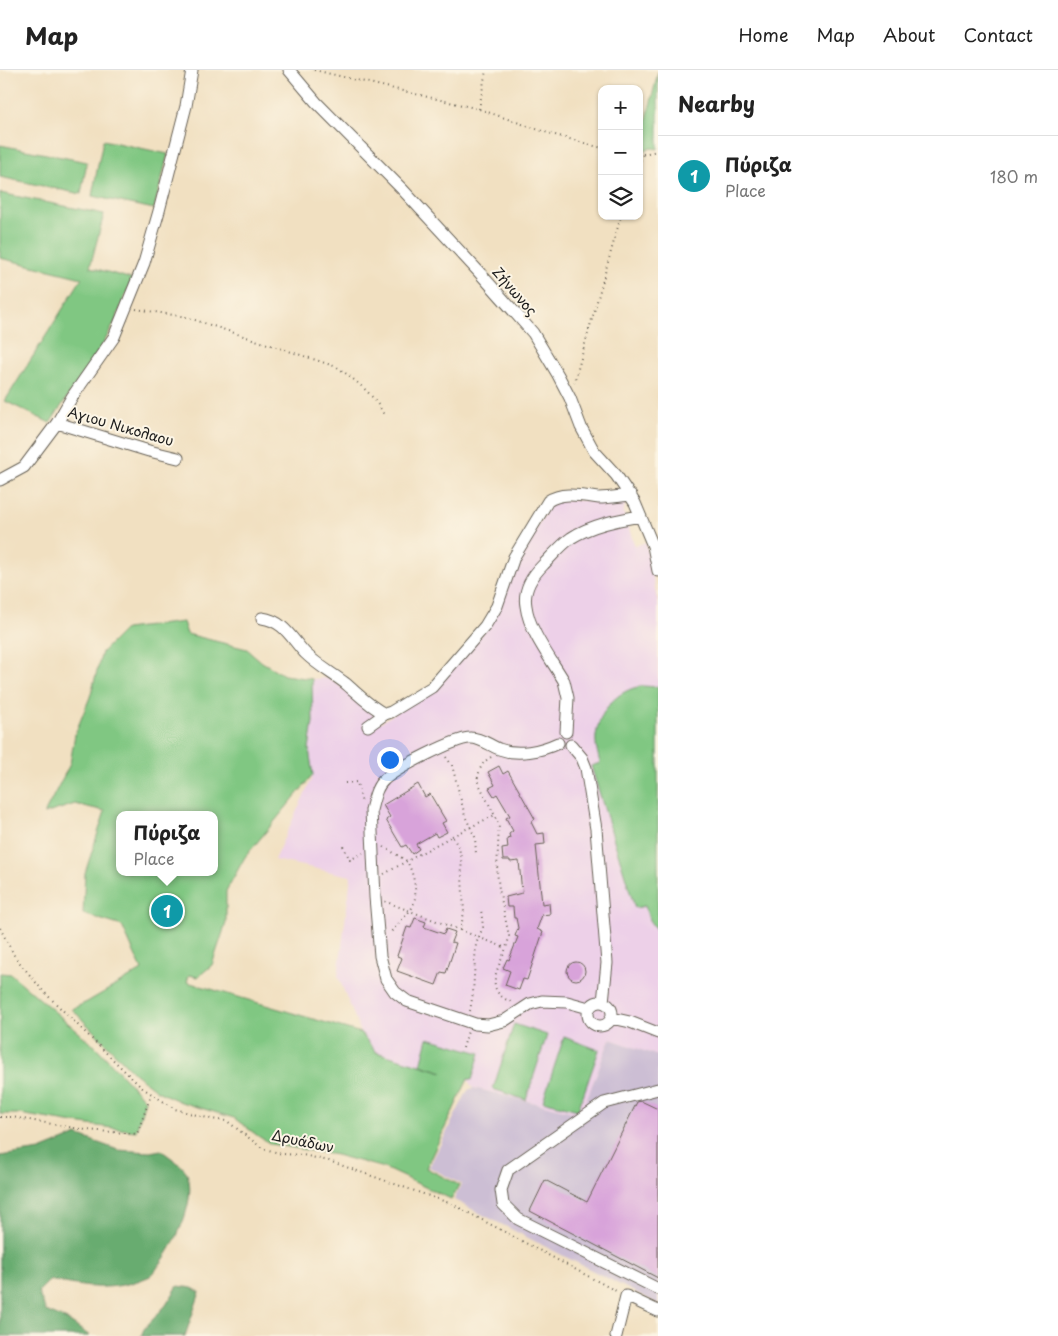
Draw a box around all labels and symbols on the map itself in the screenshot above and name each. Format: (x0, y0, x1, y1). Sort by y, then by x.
street label: Ζήνωνος (488, 262, 542, 320)
street label: Αγιου Νικολαου (66, 401, 176, 451)
your location (377, 747, 403, 773)
pin: 1 (151, 892, 183, 930)
street label: Δρυάδων (270, 1124, 336, 1158)

